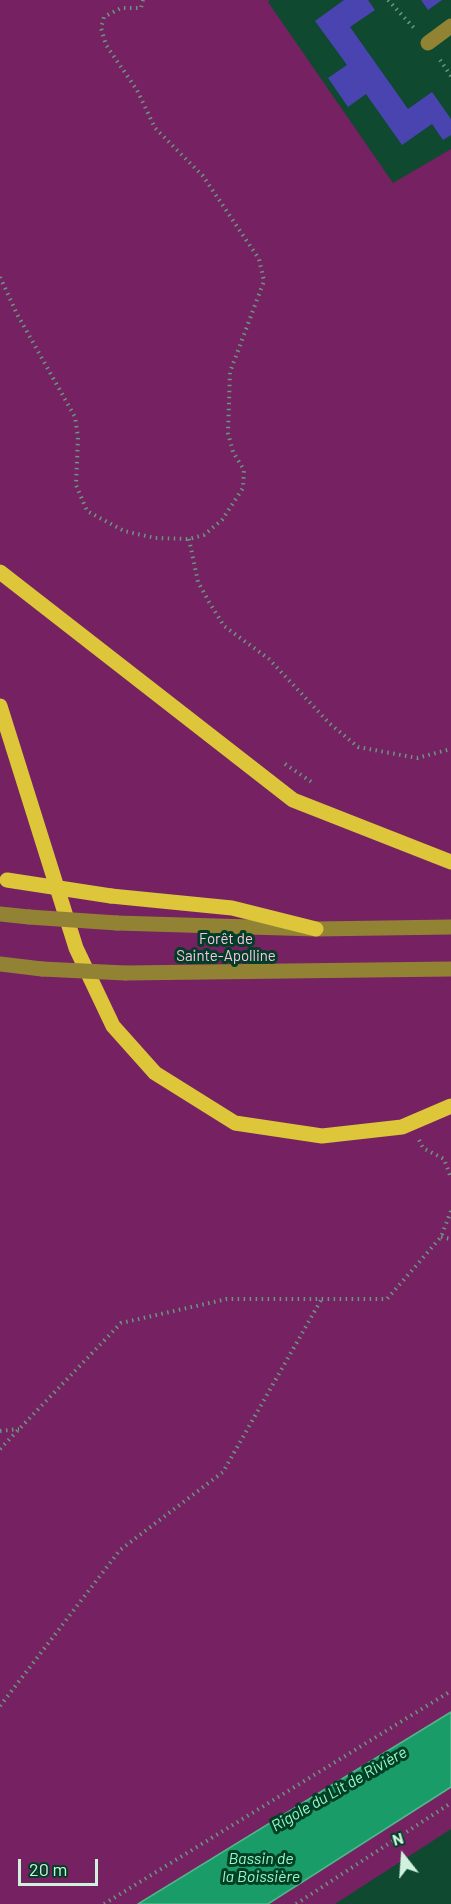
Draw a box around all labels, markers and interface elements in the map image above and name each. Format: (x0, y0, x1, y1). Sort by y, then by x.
park label: Forêt de Sainte-Apolline (176, 930, 276, 965)
water label: Rigole du Lit de Rivière (268, 1742, 410, 1836)
north arrow (373, 1826, 433, 1886)
text: N (390, 1828, 405, 1849)
scale bar (21, 1847, 100, 1885)
water label: Bassin de la Boissière (222, 1849, 300, 1887)
text: 20 m (29, 1858, 67, 1880)

